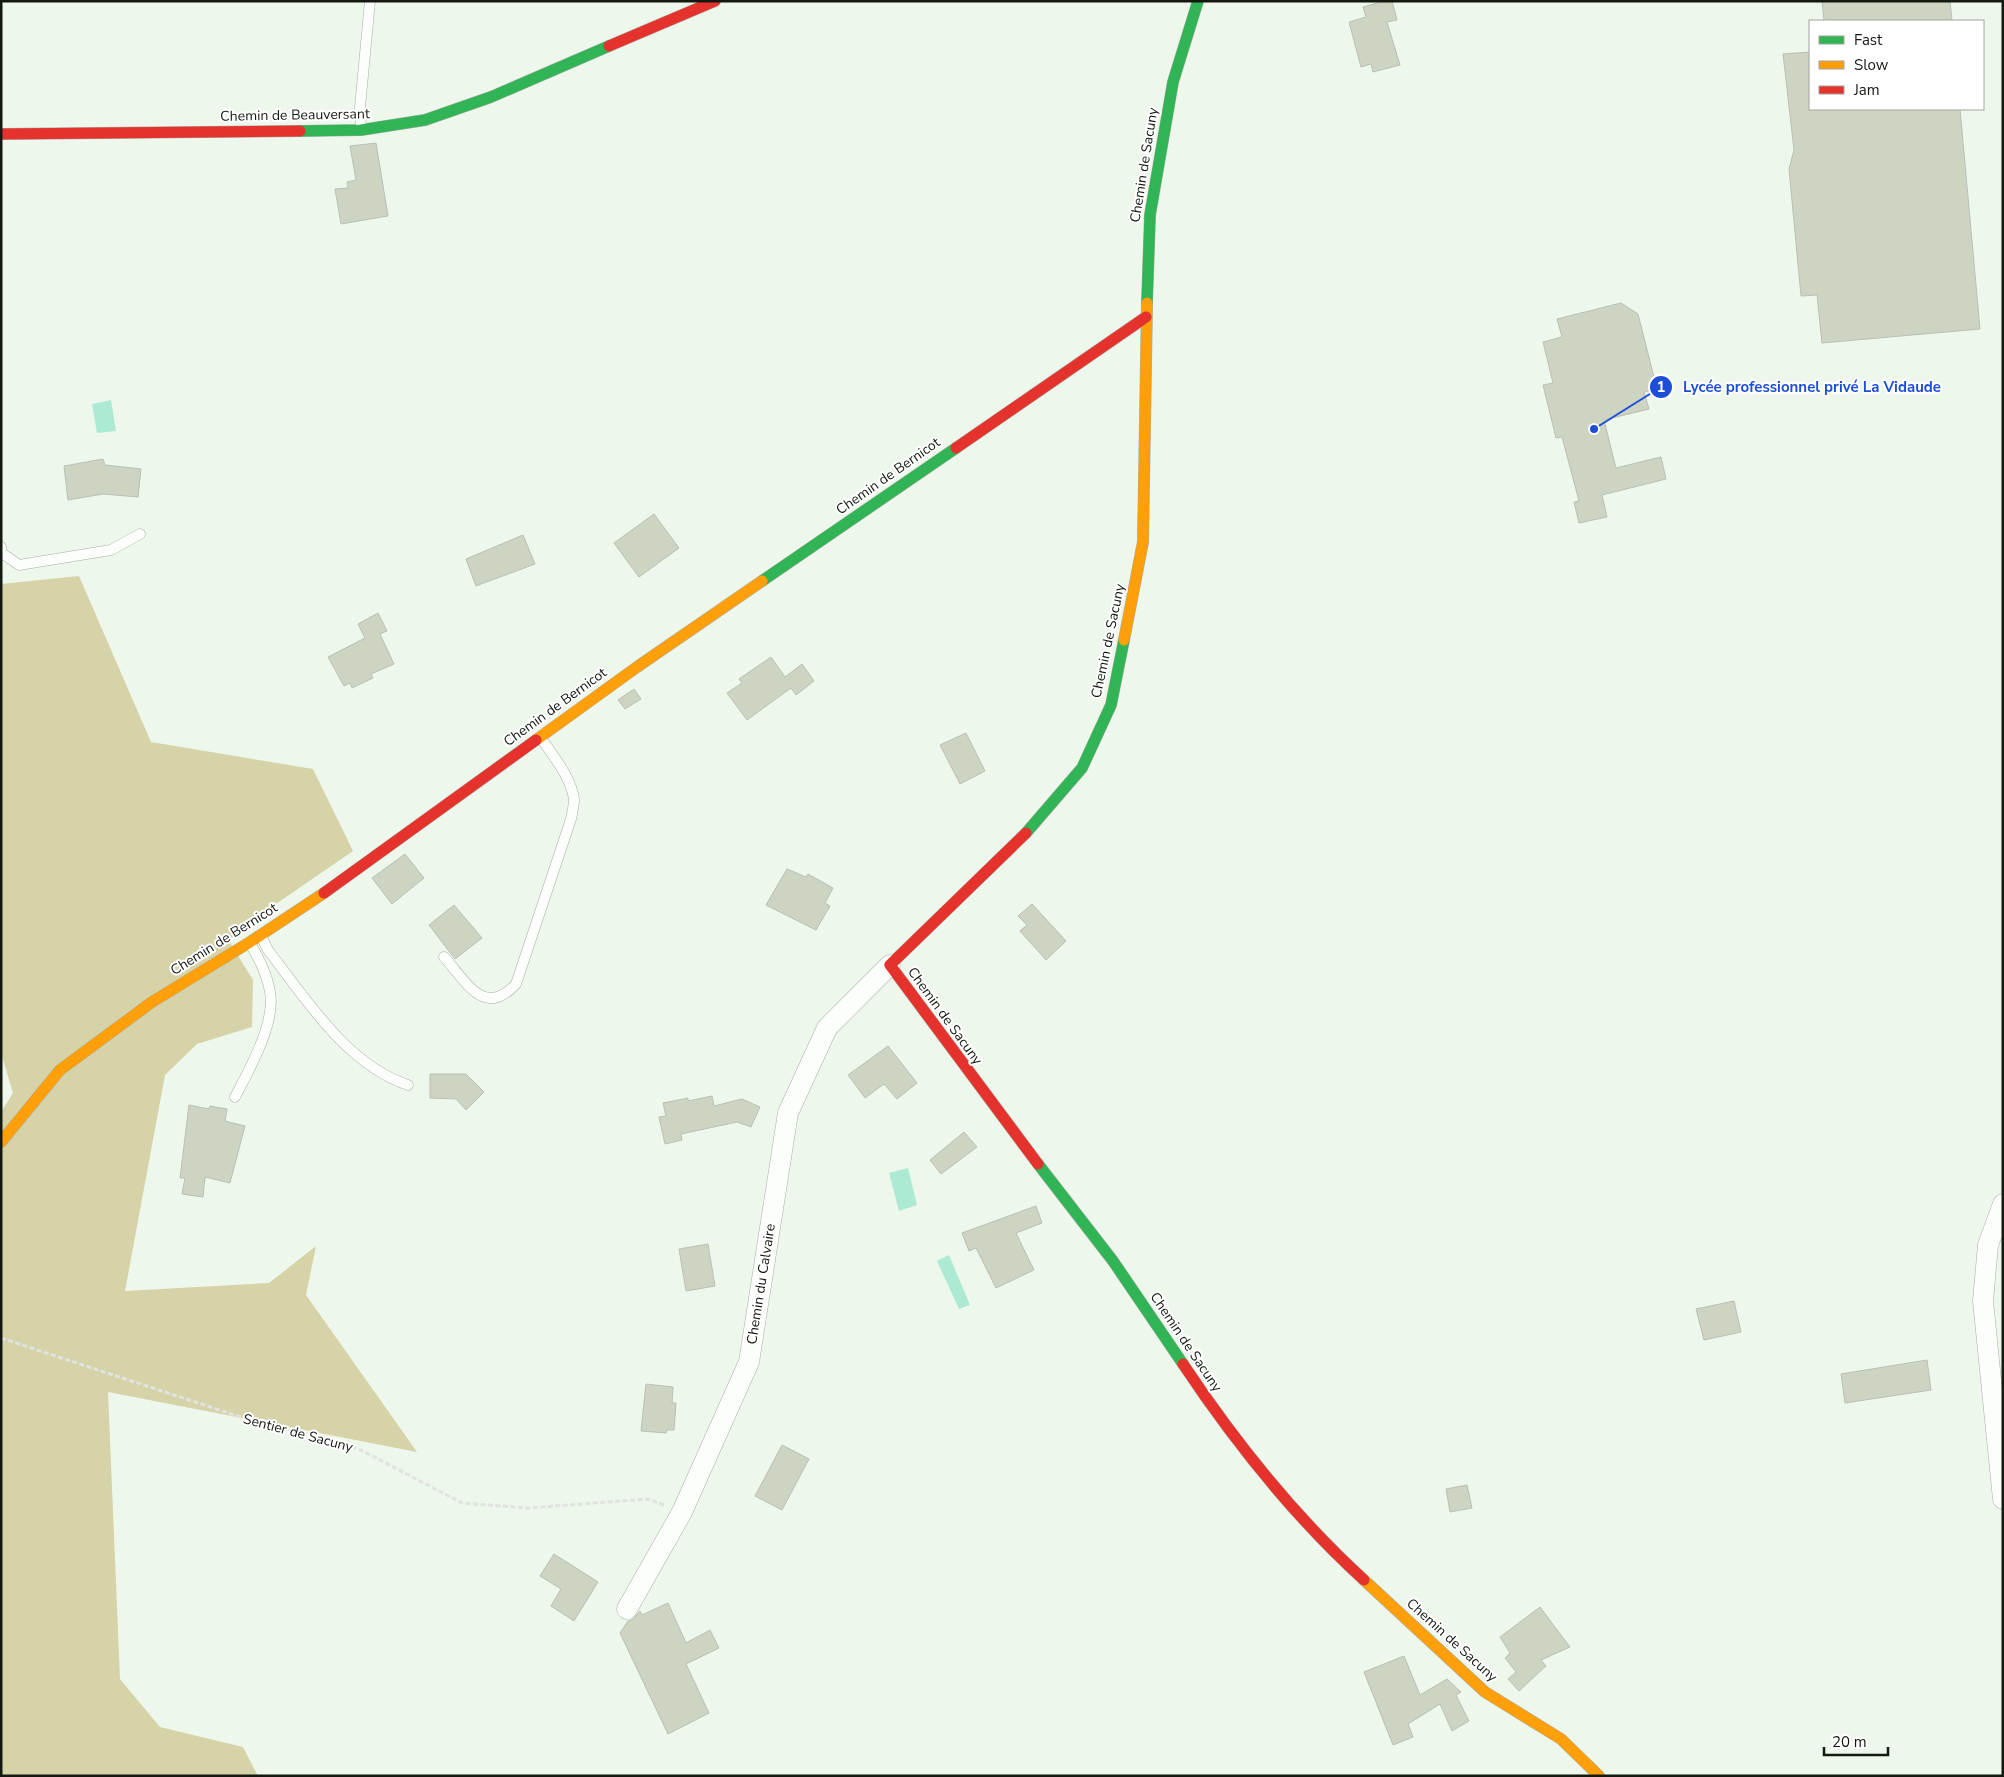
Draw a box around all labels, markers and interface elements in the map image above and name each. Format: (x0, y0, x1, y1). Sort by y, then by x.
legend (1809, 20, 1984, 110)
text: Fast (1854, 30, 1883, 50)
text: Slow (1854, 55, 1889, 75)
text: Jam (1853, 80, 1880, 100)
street label: Chemin de Beauversant (220, 104, 370, 126)
street label: Chemin de Sacuny (1126, 105, 1163, 224)
callout: Lycée professionnel privé La Vidaude (1648, 372, 1951, 402)
text: 1 (1656, 377, 1666, 397)
text: Lycée professionnel privé La Vidaude (1683, 377, 1941, 397)
street label: Chemin de Bernicot (832, 433, 944, 519)
street label: Chemin de Sacuny (1087, 581, 1130, 700)
street label: Chemin de Bernicot (500, 663, 610, 751)
street label: Chemin de Bernicot (167, 898, 281, 980)
street label: Chemin de Sacuny (903, 963, 987, 1069)
street label: Chemin du Calvaire (742, 1222, 780, 1346)
street label: Chemin de Sacuny (1146, 1288, 1227, 1396)
street label: Sentier de Sacuny (241, 1409, 356, 1457)
street label: Chemin de Sacuny (1402, 1594, 1502, 1686)
scale bar (1824, 1724, 1888, 1756)
text: 20 m (1832, 1732, 1867, 1752)

